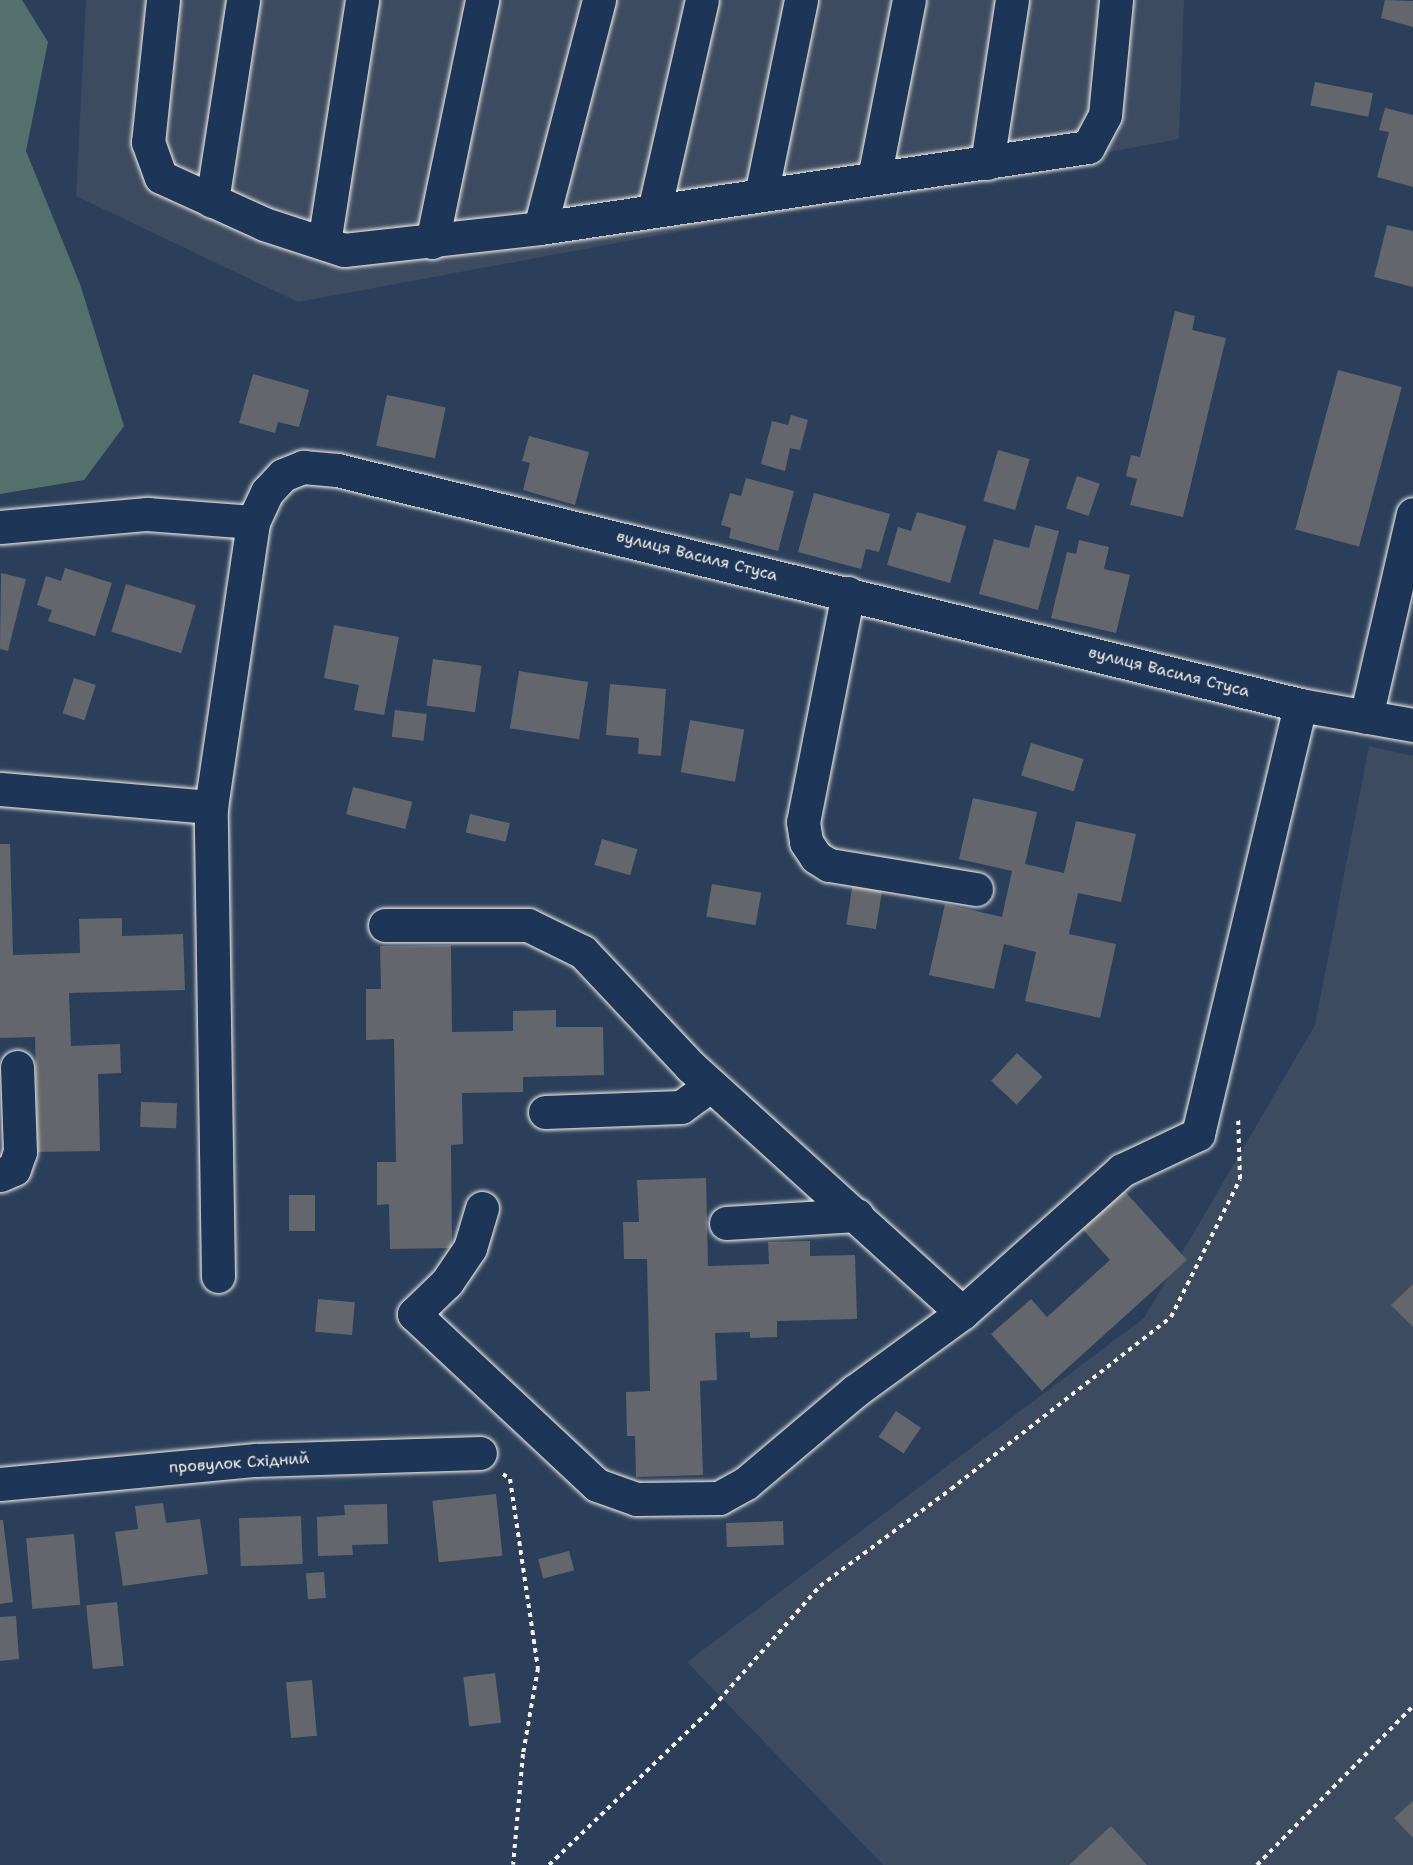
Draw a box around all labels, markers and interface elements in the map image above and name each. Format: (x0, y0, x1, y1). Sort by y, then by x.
street label: вулиця Василя Стуса (614, 527, 780, 585)
street label: вулиця Василя Стуса (1086, 643, 1252, 701)
street label: провулок Східний (168, 1449, 310, 1477)

